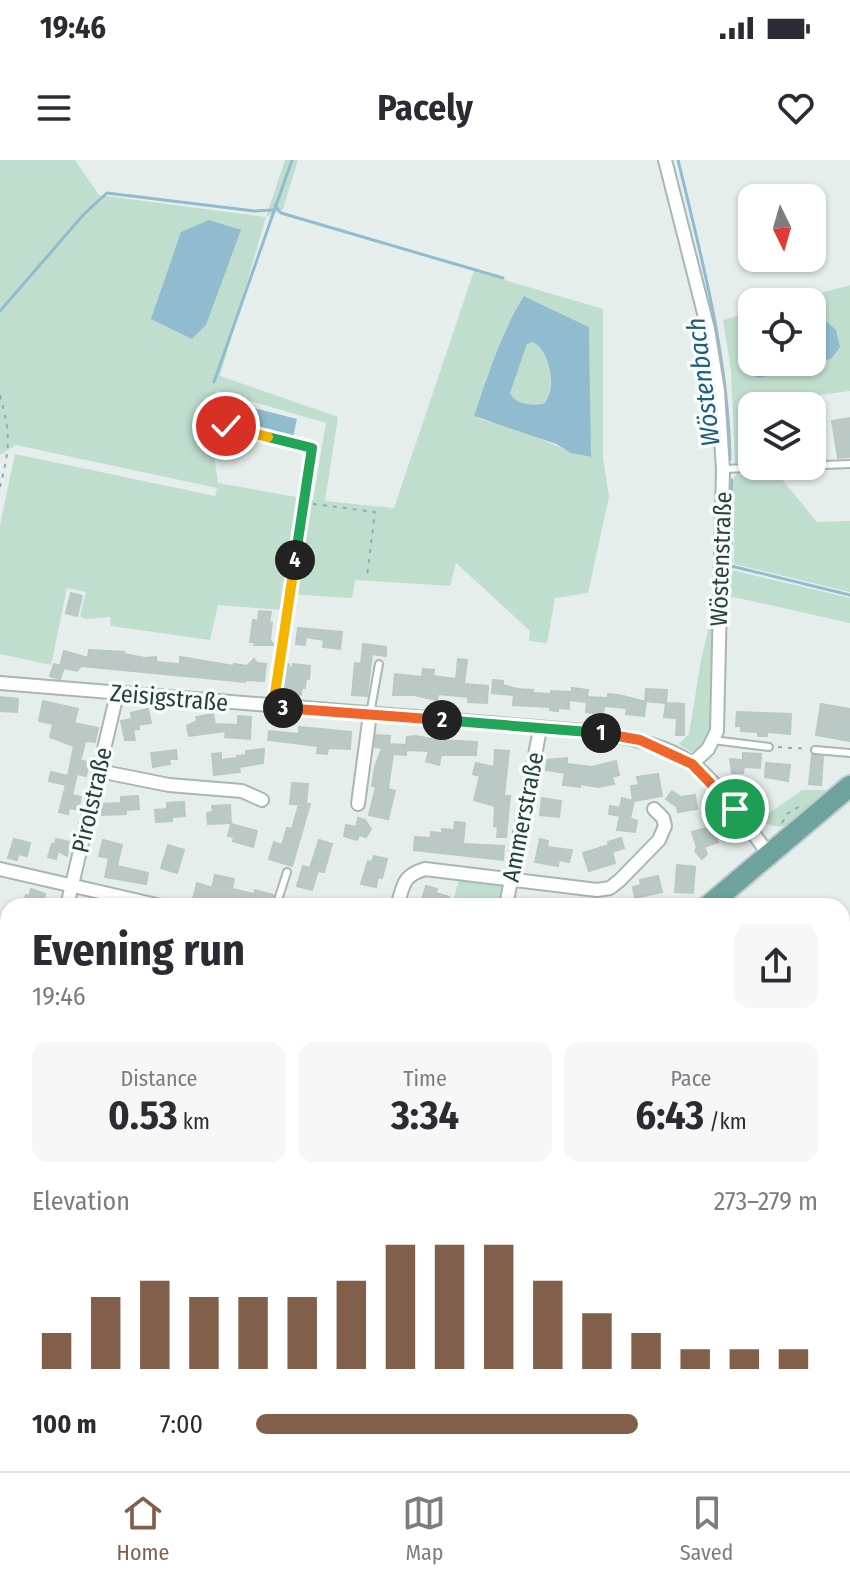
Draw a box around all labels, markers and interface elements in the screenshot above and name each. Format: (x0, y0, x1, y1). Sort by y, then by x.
text: 19:46 (40, 10, 106, 46)
icon: menu (32, 86, 76, 130)
text: Pacely (377, 86, 473, 130)
icon: heart (774, 86, 818, 130)
north arrow (738, 184, 826, 272)
map controls (738, 184, 826, 480)
button: locate (738, 288, 826, 376)
water label: Wöstenbach (680, 316, 727, 448)
pin (192, 392, 260, 460)
button: layers (738, 392, 826, 480)
icon: check (204, 404, 248, 448)
street label: Wöstenstraße (705, 491, 737, 627)
pin: 4 (275, 540, 315, 580)
text: 4 (289, 546, 301, 573)
street label: Zeisigstraße (109, 679, 229, 717)
pin: 3 (263, 688, 303, 728)
text: 3 (278, 694, 288, 721)
pin: 2 (422, 700, 462, 740)
text: 2 (437, 706, 447, 733)
pin: 1 (581, 713, 621, 753)
text: 1 (596, 719, 606, 746)
street label: Pirolstraße (66, 745, 118, 855)
street label: Ammerstraße (497, 750, 549, 884)
pin (701, 775, 769, 843)
icon: arrive (713, 787, 757, 831)
text: Evening run (32, 924, 245, 977)
button: share (734, 924, 818, 1008)
text: 19:46 (32, 981, 86, 1012)
text: Distance (120, 1065, 198, 1092)
text: Time (403, 1065, 447, 1092)
text: Pace (670, 1065, 712, 1092)
text: 0.53 (108, 1092, 178, 1140)
text: 3:34 (391, 1092, 459, 1140)
text: 6:43 (635, 1092, 704, 1140)
text: km (178, 1108, 210, 1135)
text: /km (704, 1108, 747, 1135)
text: Elevation (32, 1186, 130, 1217)
text: 273–279 m (714, 1186, 818, 1217)
text: 100 m (32, 1409, 97, 1440)
text: 7:00 (160, 1409, 203, 1440)
tab: Home (117, 1491, 169, 1566)
tab: Map (402, 1491, 446, 1566)
tab: Saved (680, 1491, 733, 1566)

